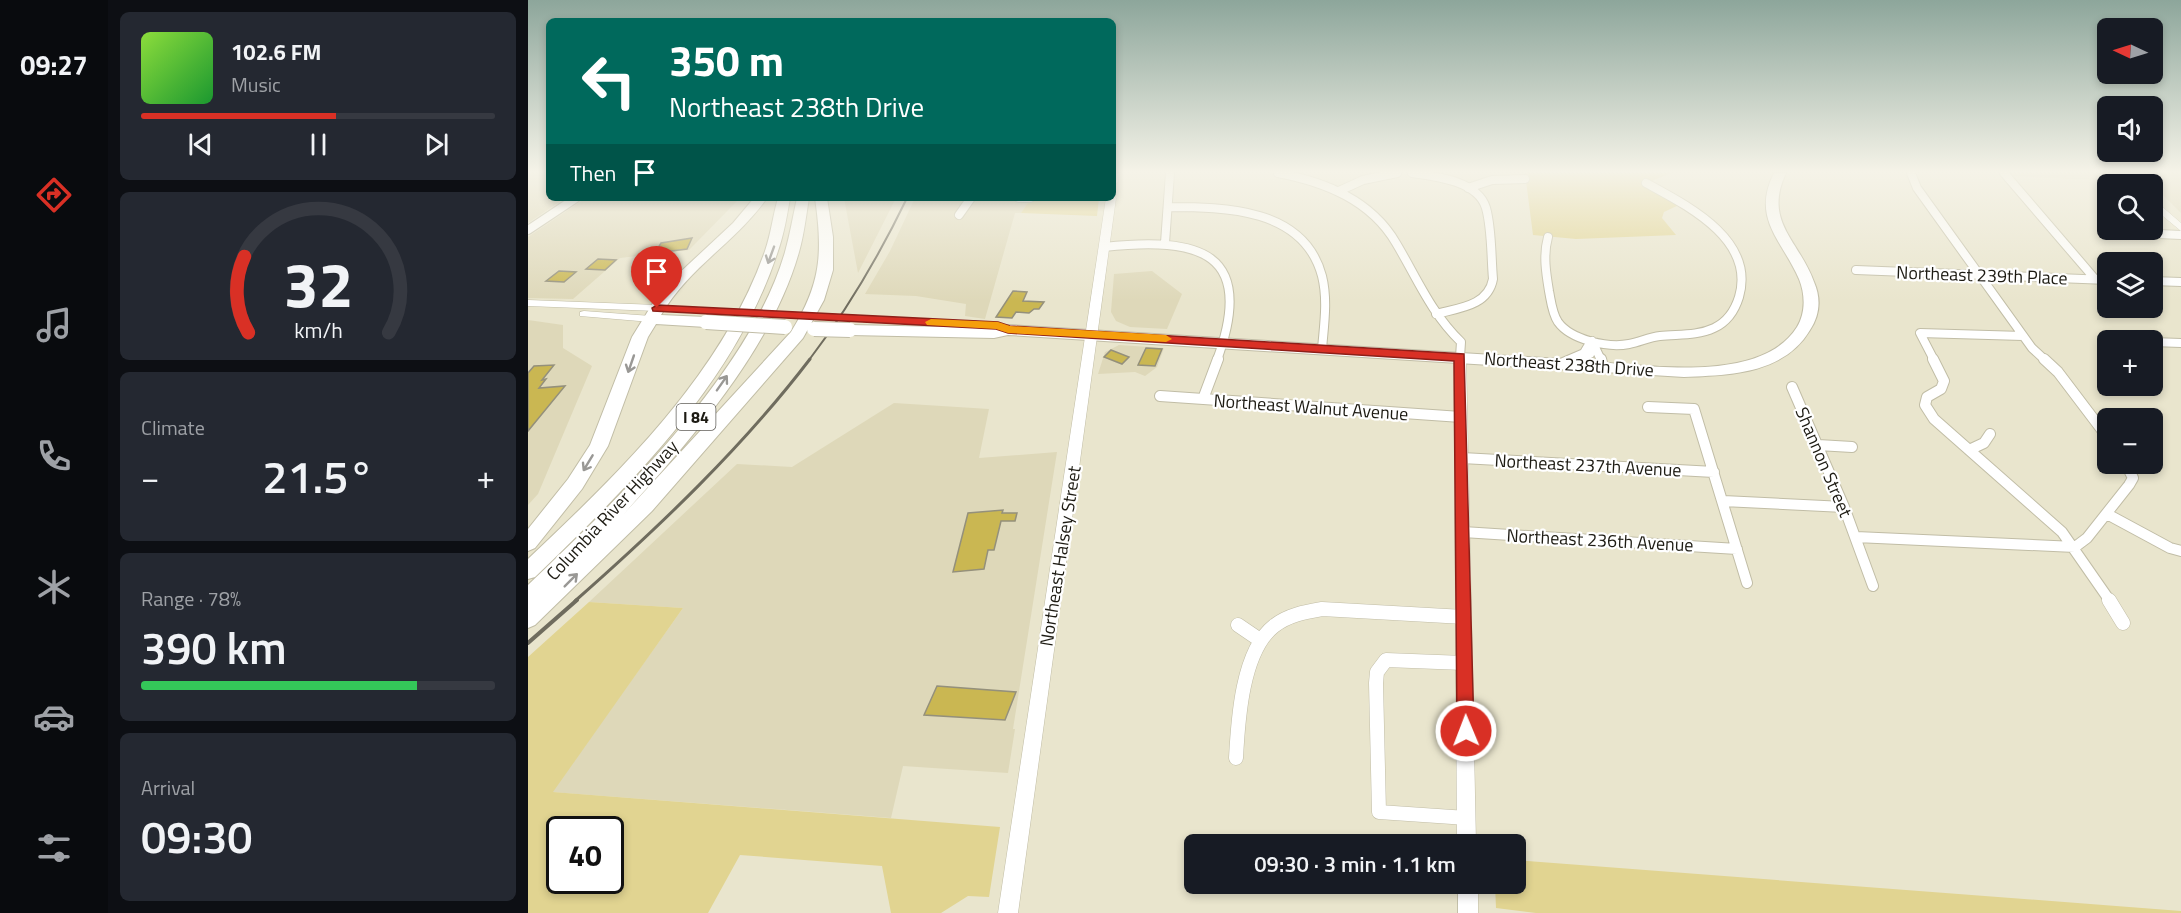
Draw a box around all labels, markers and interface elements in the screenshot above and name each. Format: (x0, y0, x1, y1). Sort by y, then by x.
north arrow (2097, 18, 2163, 84)
map controls (2097, 18, 2163, 474)
text: 350 m (669, 28, 784, 92)
text: 102.6 FM (231, 35, 321, 69)
icon: left (570, 42, 648, 120)
text: 09:27 (20, 44, 88, 85)
text: Music (231, 69, 281, 100)
text: Northeast 238th Drive (669, 86, 924, 127)
button: sound (2097, 96, 2163, 162)
icon: previous (184, 128, 217, 161)
icon: pause (302, 128, 335, 161)
icon: next (420, 128, 453, 161)
text: Then (570, 156, 616, 190)
icon: arrive (628, 156, 661, 189)
icon: directions (33, 174, 75, 216)
button: search (2097, 174, 2163, 240)
text: 32 (283, 236, 353, 331)
one-way arrow (764, 245, 775, 264)
pin (631, 246, 682, 308)
button: layers (2097, 252, 2163, 318)
icon: arrive (640, 255, 673, 288)
street label: Northeast 239th Place (1896, 259, 2068, 291)
icon: music (33, 304, 75, 346)
text: km/h (294, 315, 342, 347)
button: + (2097, 330, 2163, 396)
street label: Northeast 238th Drive (1483, 345, 1655, 383)
one-way arrow (624, 354, 635, 373)
one-way arrow (716, 375, 728, 391)
street label: Northeast Walnut Avenue (1213, 387, 1409, 427)
street label: Shannon Street (1789, 403, 1860, 522)
road number: I 84 (676, 404, 716, 430)
button: − (2097, 408, 2163, 474)
text: Climate (141, 412, 205, 443)
street label: Columbia River Highway (540, 434, 685, 586)
icon: phone (33, 435, 75, 477)
text: 21.5° (262, 442, 374, 510)
street label: Northeast 237th Avenue (1494, 447, 1682, 483)
text: − (141, 452, 159, 502)
text: + (477, 452, 495, 502)
one-way arrow (582, 454, 594, 471)
street label: Northeast Halsey Street (1032, 463, 1088, 648)
street label: Northeast 236th Avenue (1506, 522, 1694, 558)
icon: climate (33, 566, 75, 608)
one-way arrow (564, 572, 579, 587)
text: Range · 78% (141, 583, 241, 614)
text: 390 km (141, 613, 287, 681)
icon: car (33, 696, 75, 738)
position arrow (1434, 699, 1498, 763)
text: Arrival (141, 772, 195, 803)
text: 09:30 (141, 802, 253, 870)
speed limit sign: 40 (546, 816, 624, 894)
icon: filters (33, 827, 75, 869)
text: 09:30 · 3 min · 1.1 km (1254, 847, 1456, 881)

